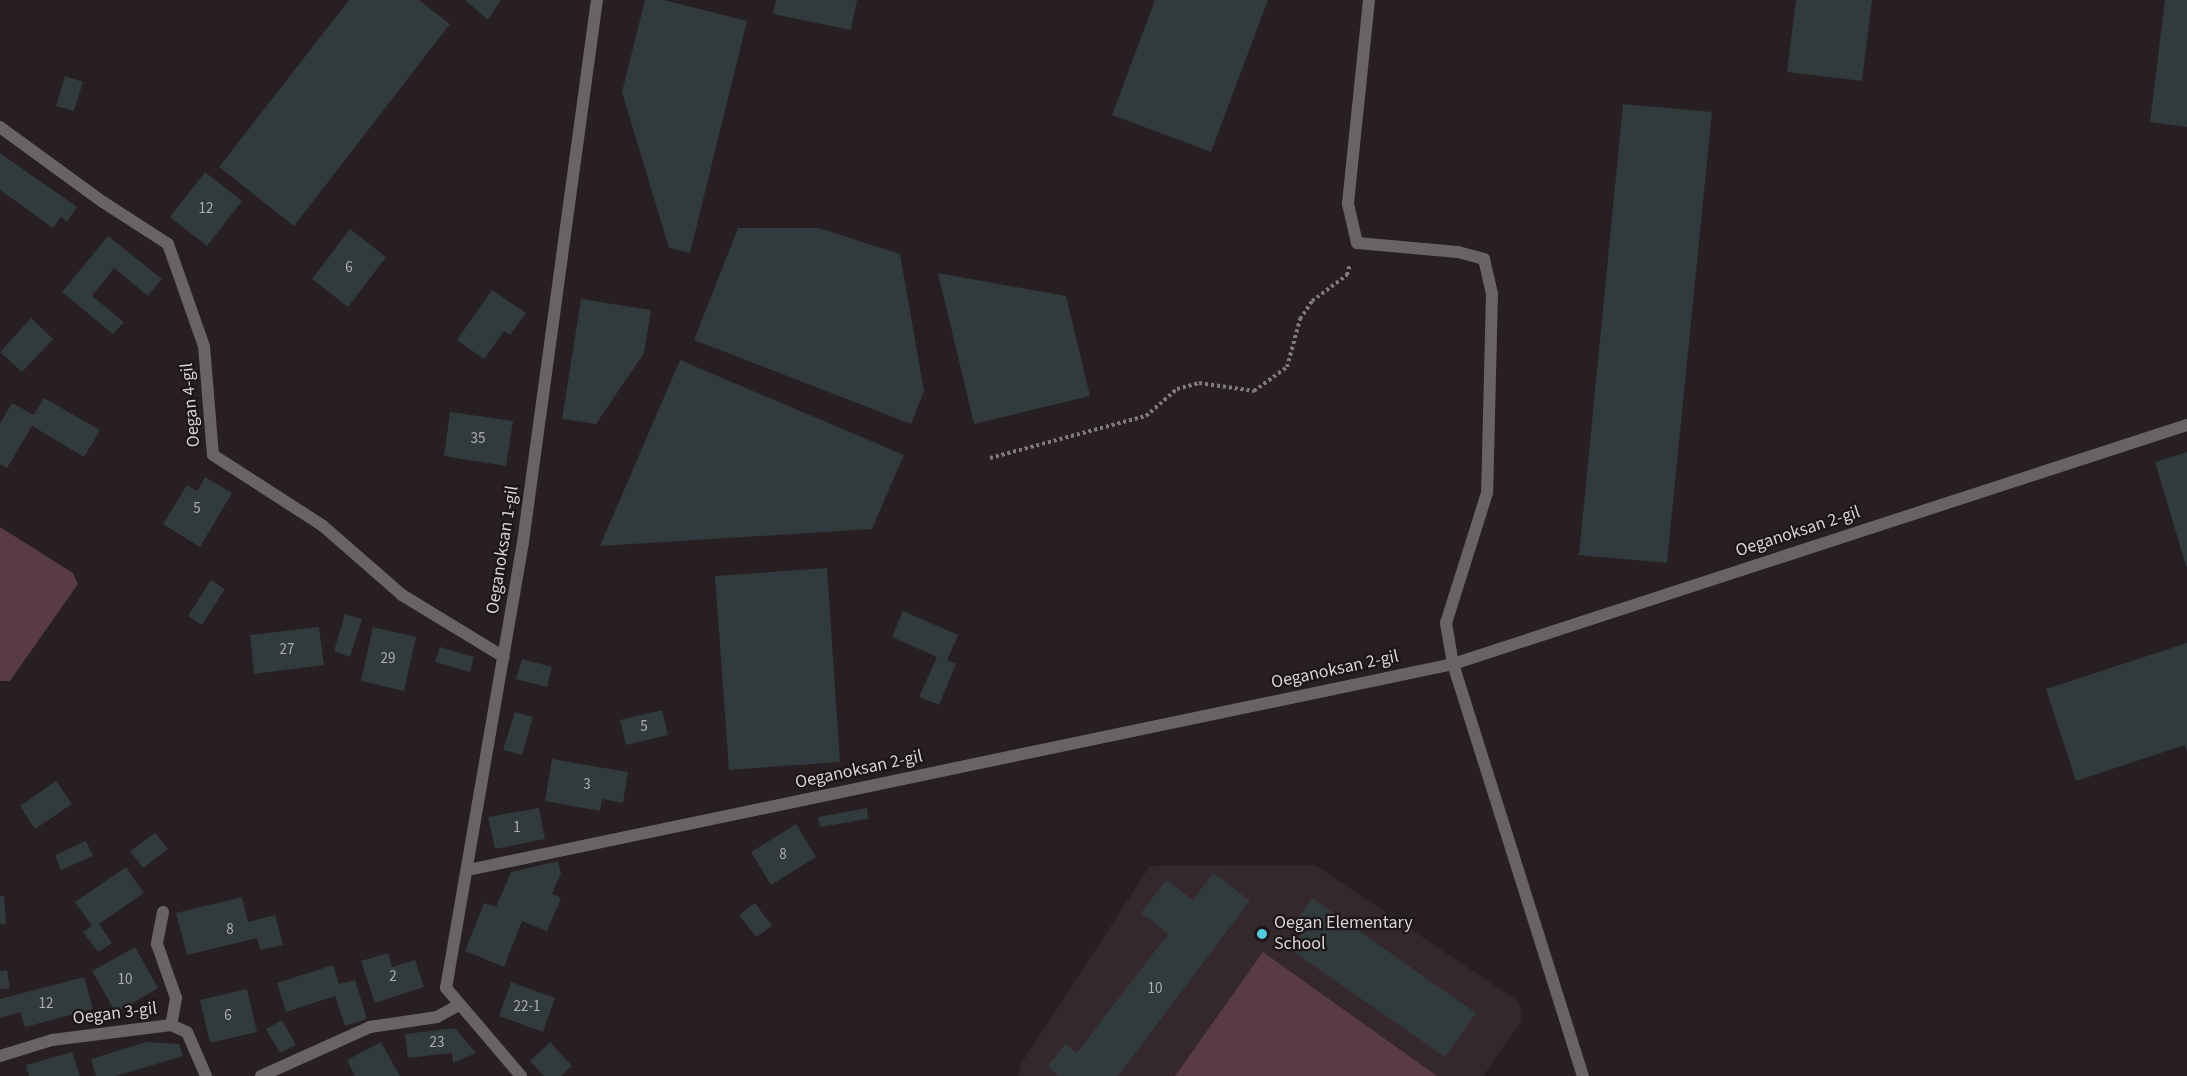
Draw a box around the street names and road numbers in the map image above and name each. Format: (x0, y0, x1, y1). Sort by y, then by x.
street label: Oegan 4-gil (177, 362, 205, 448)
street label: Oeganoksan 1-gil (482, 484, 524, 616)
street label: Oeganoksan 2-gil (1733, 502, 1863, 562)
street label: Oeganoksan 2-gil (1269, 646, 1401, 694)
street label: Oeganoksan 2-gil (793, 746, 925, 794)
street label: Oegan 3-gil (72, 998, 158, 1030)

